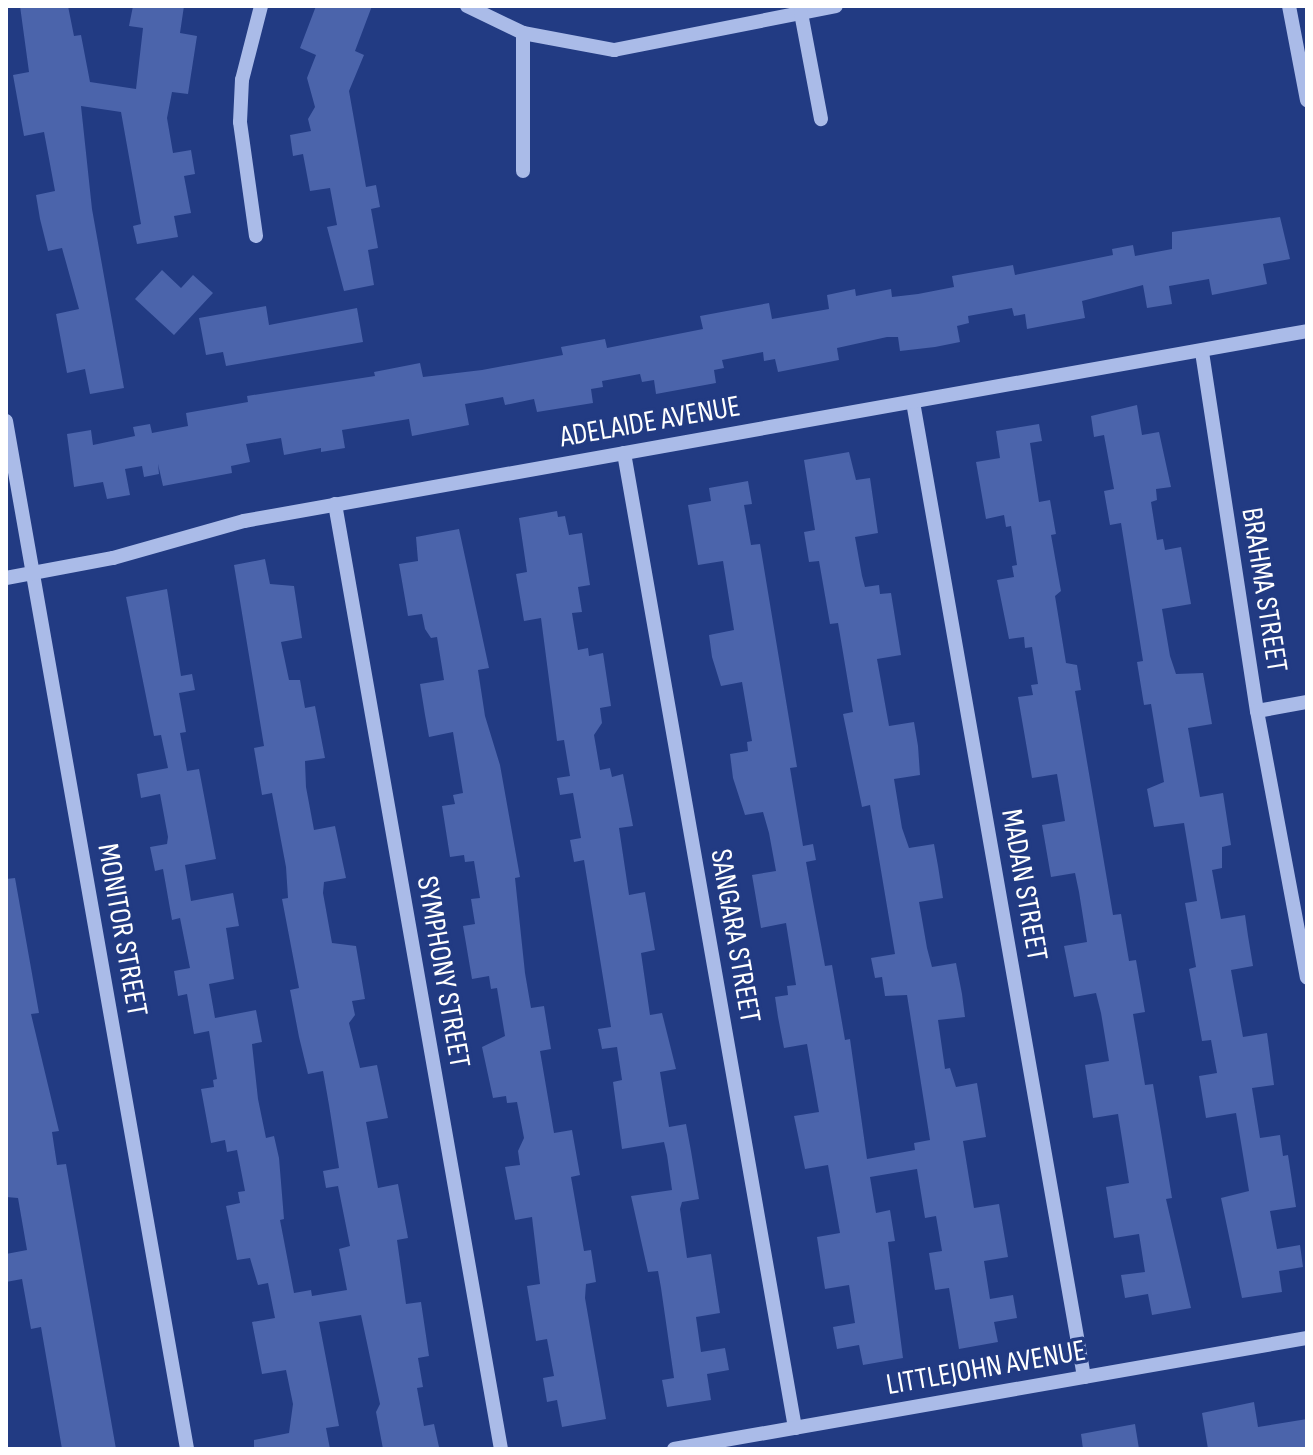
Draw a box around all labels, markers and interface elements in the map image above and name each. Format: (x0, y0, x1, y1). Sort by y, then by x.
street label: ADELAIDE AVENUE (557, 388, 743, 456)
street label: BRAHMA STREET (1233, 505, 1295, 675)
street label: MADAN STREET (993, 806, 1055, 964)
street label: MONITOR STREET (89, 841, 155, 1019)
street label: SANGARA STREET (702, 846, 768, 1026)
street label: SYMPHONY STREET (408, 873, 478, 1071)
street label: LITTLEJOHN AVENUE (884, 1333, 1088, 1403)

